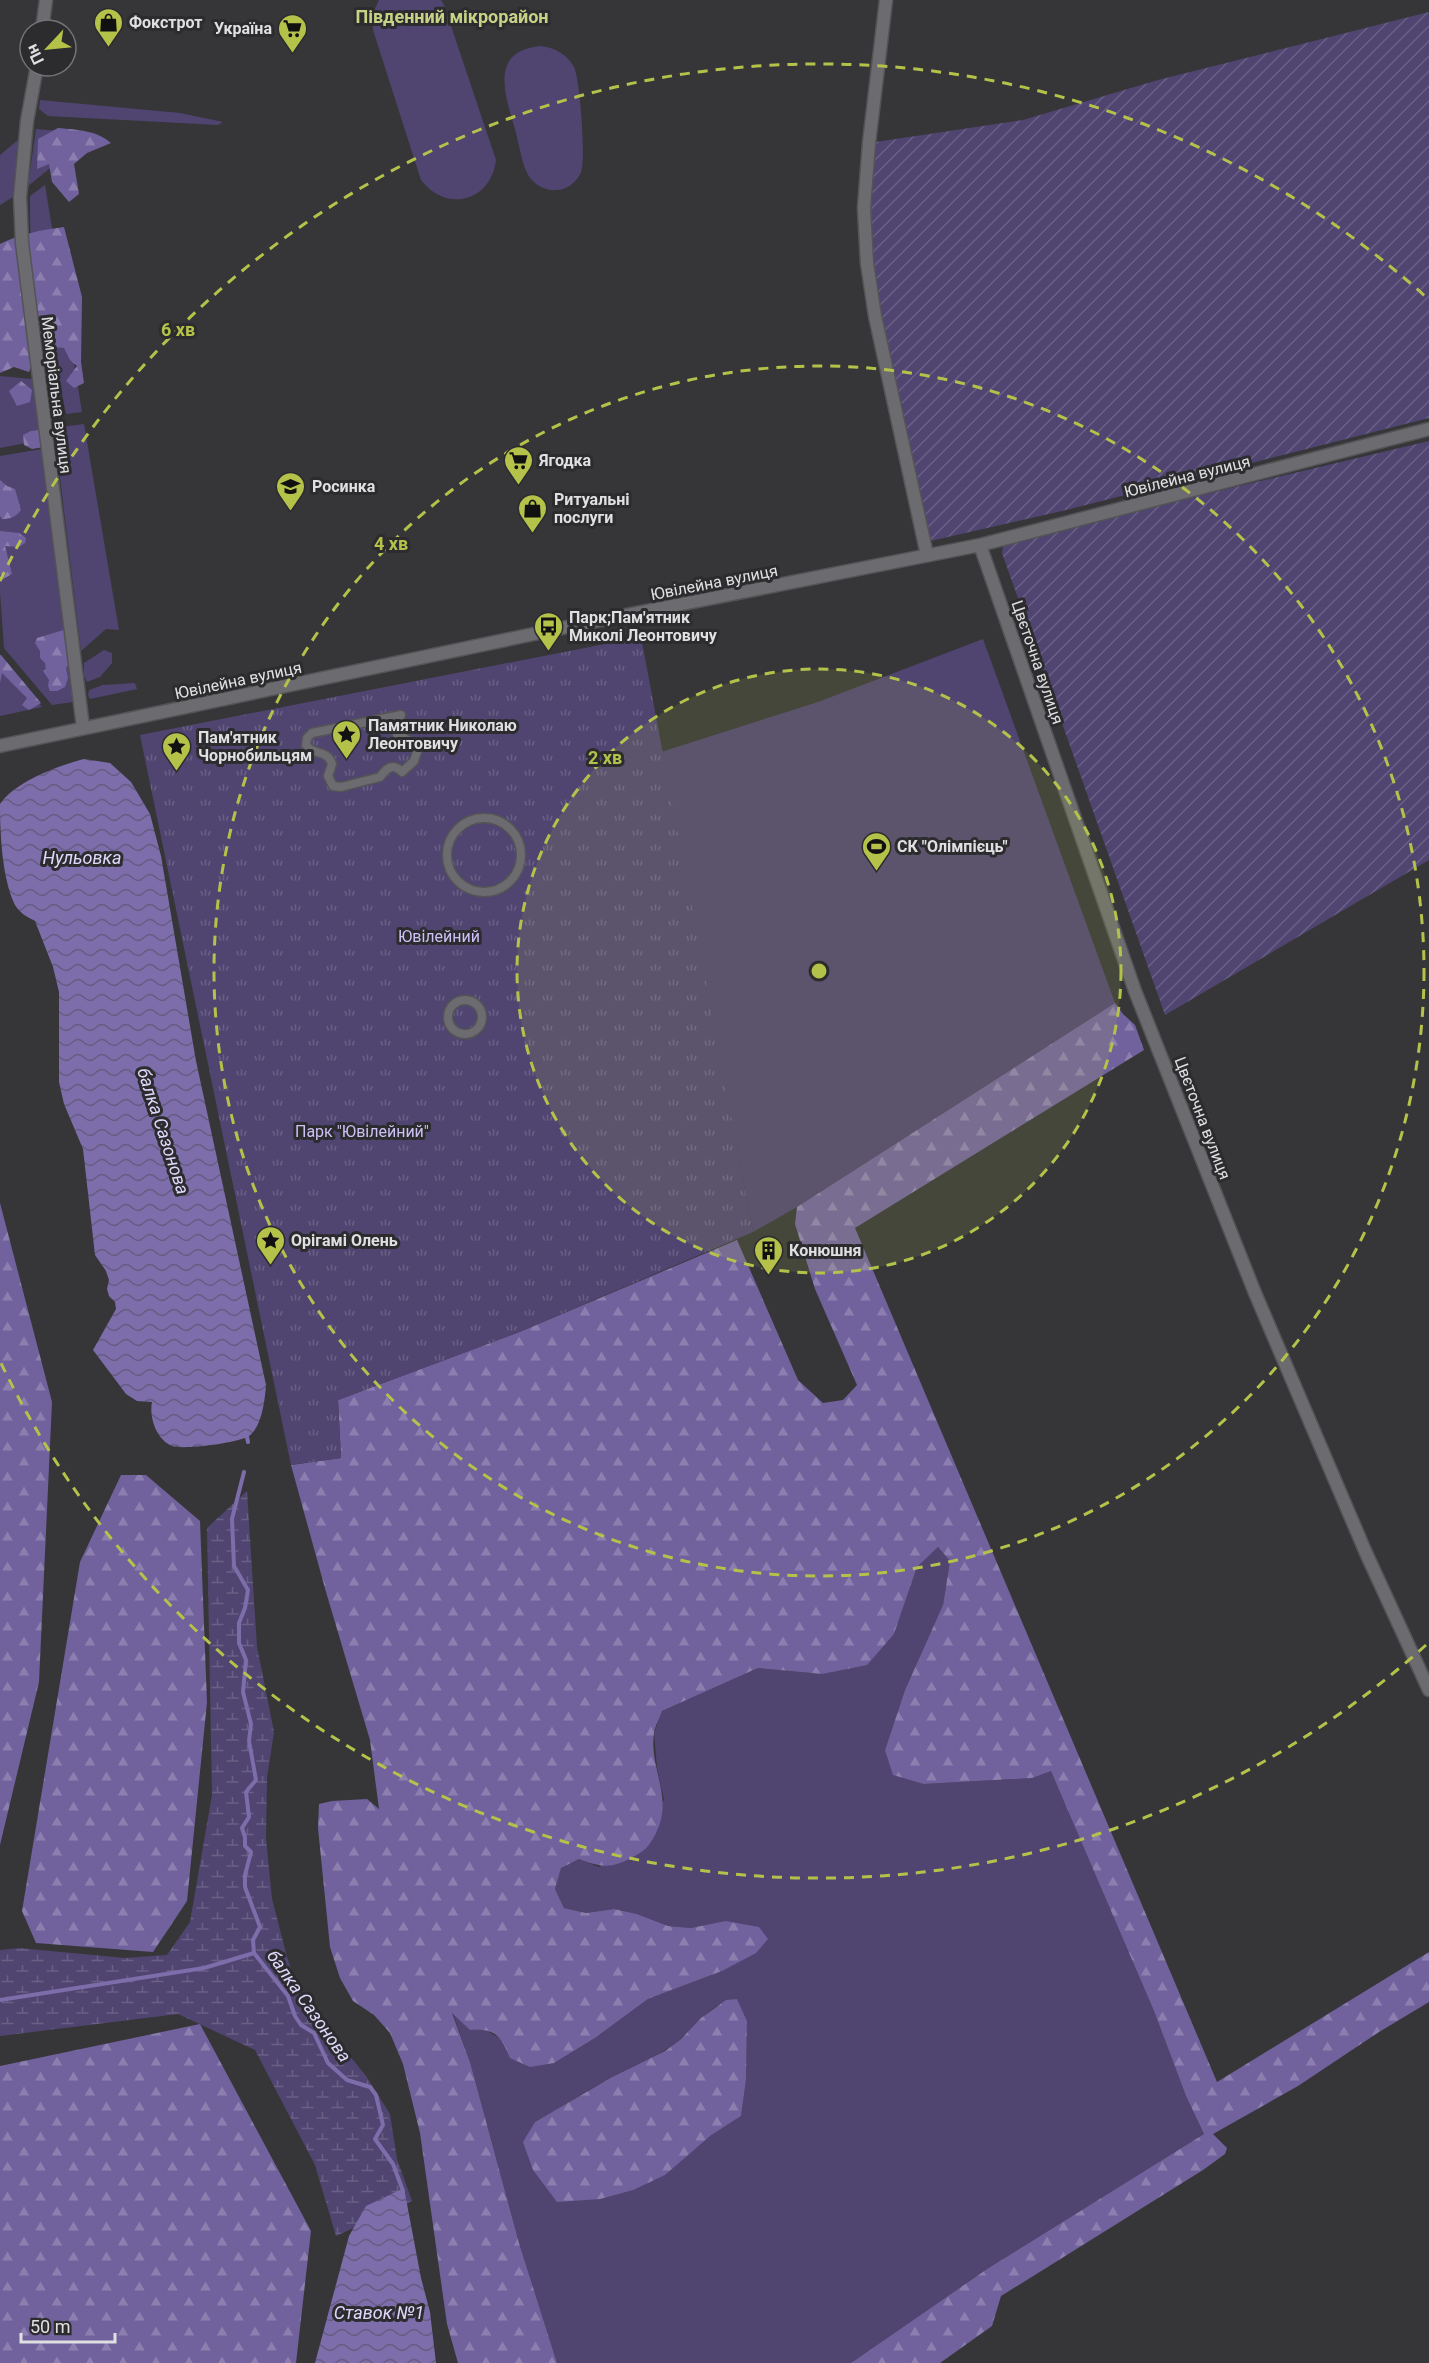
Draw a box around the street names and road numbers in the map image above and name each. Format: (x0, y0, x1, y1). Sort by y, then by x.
street label: Меморіальна вулиця (37, 315, 76, 475)
street label: Ювілейна вулиця (1122, 452, 1252, 501)
street label: Ювілейна вулиця (649, 561, 779, 604)
street label: Цвєточна вулиця (1007, 598, 1068, 727)
street label: Ювілейна вулиця (173, 658, 303, 703)
street label: Цвєточна вулиця (1170, 1054, 1235, 1182)

